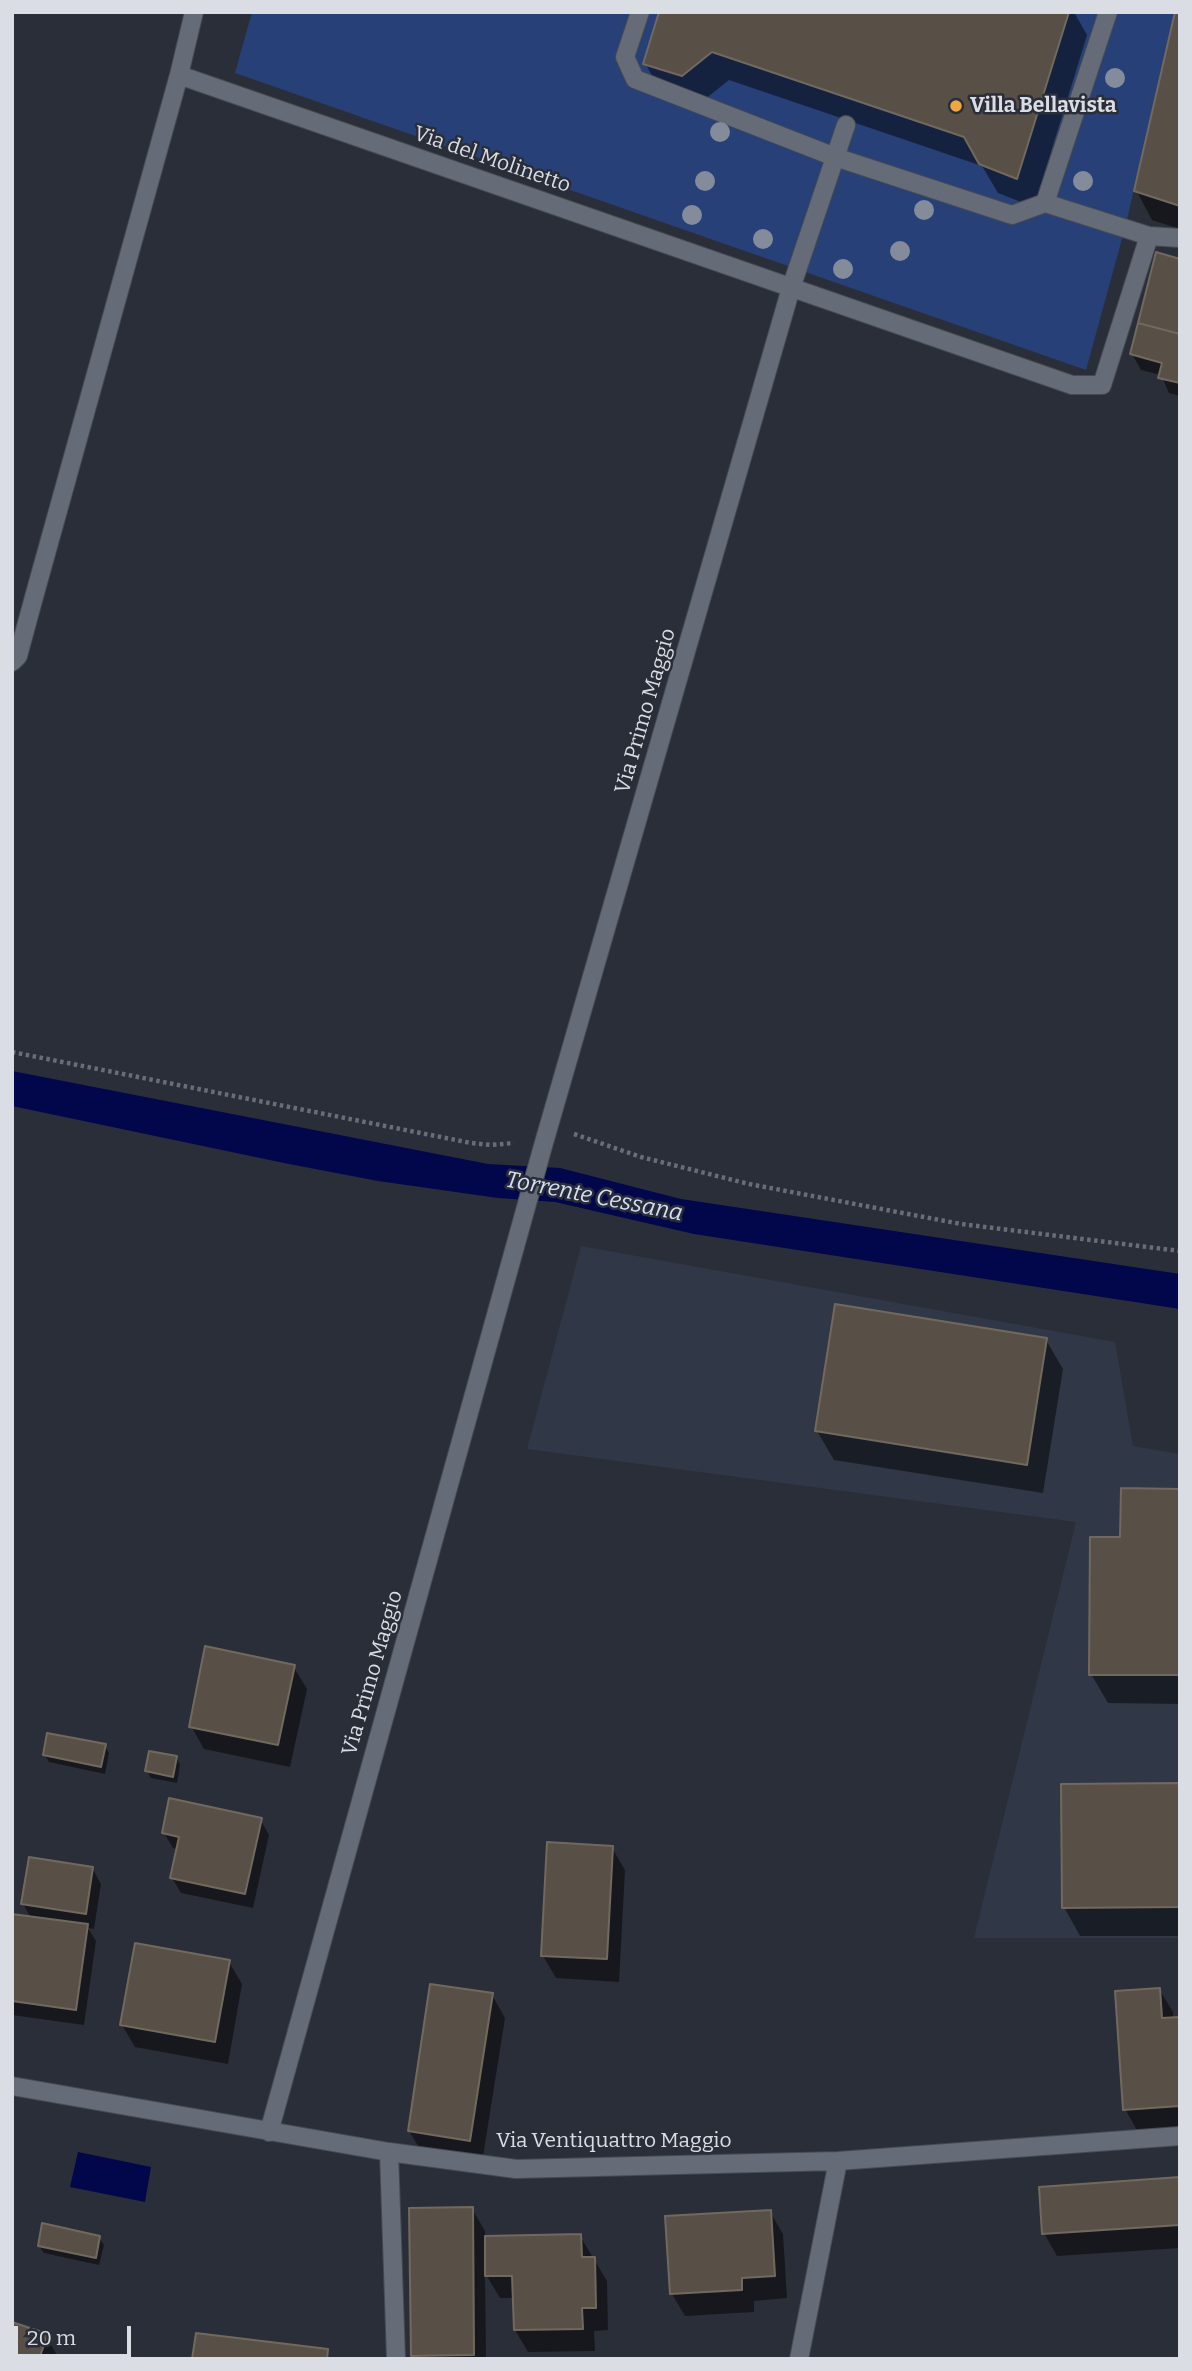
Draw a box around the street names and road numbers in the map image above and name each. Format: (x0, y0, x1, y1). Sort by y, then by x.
street label: Via del Molinetto (410, 121, 574, 199)
street label: Via Primo Maggio (610, 625, 682, 797)
street label: Via Primo Maggio (337, 1587, 409, 1759)
street label: Via Ventiquattro Maggio (496, 2128, 732, 2154)

